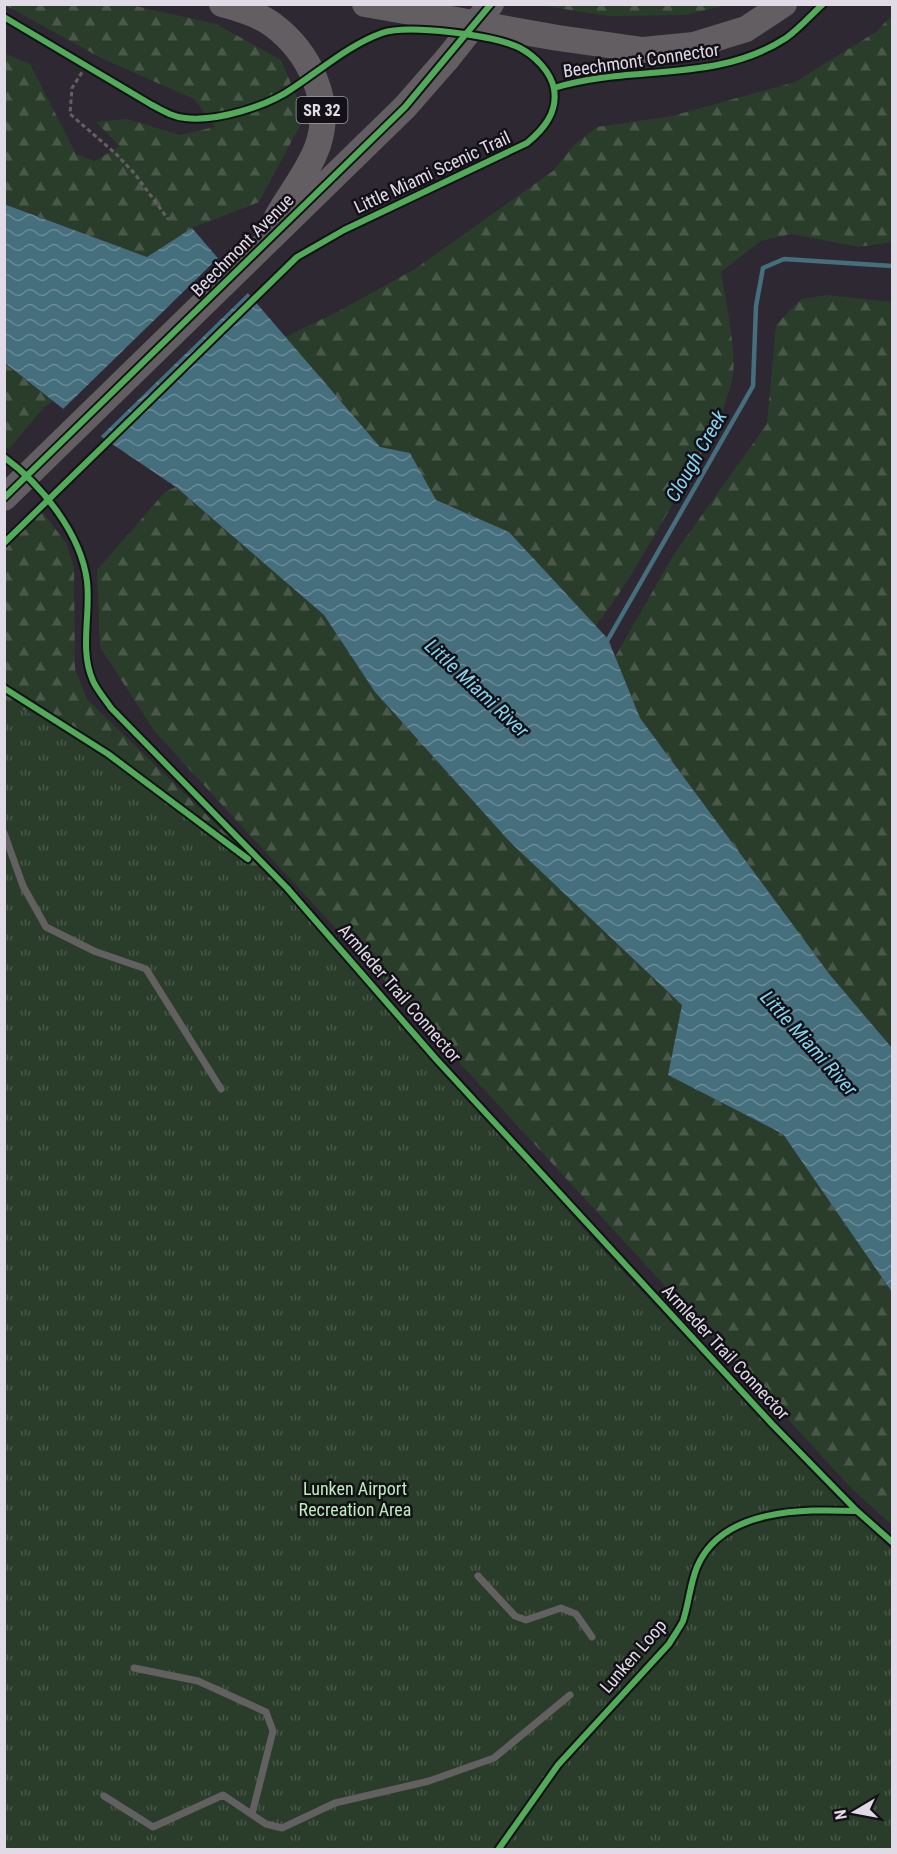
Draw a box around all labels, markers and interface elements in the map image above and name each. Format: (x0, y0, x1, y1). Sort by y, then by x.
street label: Beechmont Connector (562, 39, 721, 81)
road number: SR 32 (296, 97, 348, 123)
street label: Little Miami Scenic Trail (351, 127, 513, 217)
street label: Beechmont Avenue (186, 189, 298, 301)
water label: Clough Creek (660, 405, 732, 506)
water label: Little Miami River (420, 634, 535, 743)
street label: Armleder Trail Connector (334, 919, 466, 1067)
water label: Little Miami River (756, 985, 863, 1101)
street label: Armleder Trail Connector (658, 1280, 794, 1424)
park label: Lunken Airport Recreation Area (299, 1478, 411, 1520)
street label: Lunken Loop (595, 1615, 671, 1697)
north arrow (825, 1782, 885, 1842)
text: N (831, 1808, 851, 1821)

